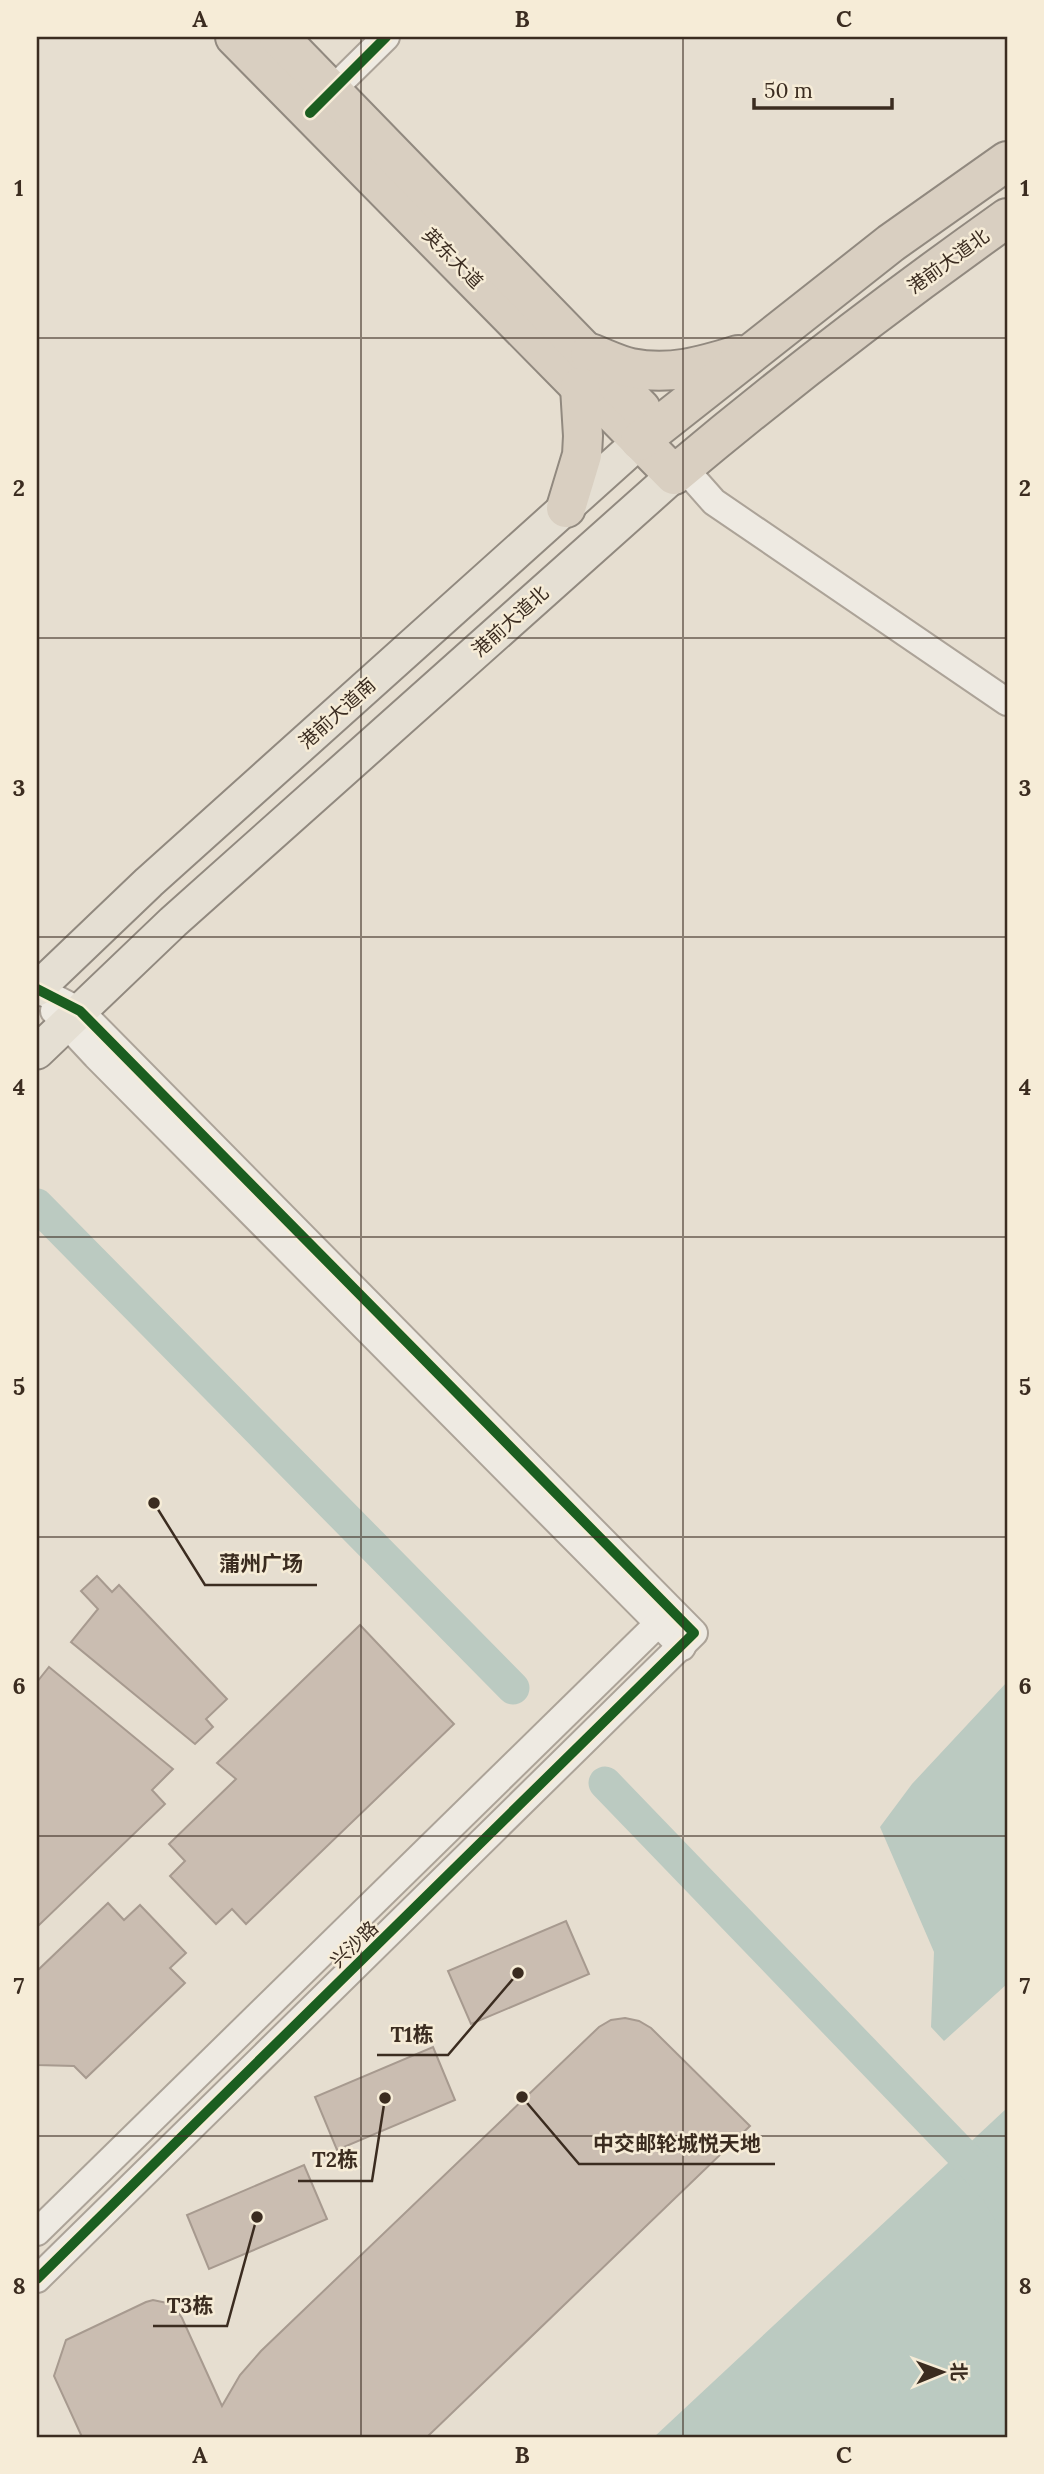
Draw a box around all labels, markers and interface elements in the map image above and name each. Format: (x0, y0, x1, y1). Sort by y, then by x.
text: A (192, 4, 208, 33)
text: B (514, 4, 530, 33)
text: C (836, 4, 852, 33)
scale bar (754, 66, 892, 110)
text: 50 m (764, 77, 813, 104)
text: 1 (14, 173, 24, 202)
text: 1 (1020, 173, 1030, 202)
street label: 英东大道 (418, 223, 488, 293)
street label: 港前大道北 (903, 223, 993, 299)
text: 2 (13, 473, 25, 502)
text: 2 (1019, 473, 1031, 502)
street label: 港前大道北 (467, 580, 553, 662)
street label: 港前大道南 (294, 672, 380, 754)
text: 3 (13, 773, 25, 802)
text: 3 (1019, 773, 1031, 802)
text: 4 (13, 1072, 25, 1101)
text: 4 (1019, 1072, 1031, 1101)
text: 5 (13, 1372, 25, 1401)
text: 5 (1019, 1372, 1031, 1401)
callout: 蒲州广场 (205, 1543, 317, 1585)
text: 蒲州广场 (219, 1550, 303, 1577)
text: 6 (12, 1671, 26, 1700)
text: 6 (1018, 1671, 1032, 1700)
street label: 兴沙路 (325, 1916, 383, 1972)
text: 7 (14, 1971, 25, 2000)
text: 7 (1020, 1971, 1031, 2000)
callout: T1栋 (377, 2013, 448, 2055)
text: T1栋 (390, 2021, 434, 2048)
callout: 中交邮轮城悦天地 (579, 2122, 775, 2164)
text: 中交邮轮城悦天地 (593, 2130, 761, 2157)
callout: T2栋 (298, 2139, 372, 2181)
text: T2栋 (312, 2146, 358, 2173)
text: 8 (12, 2271, 26, 2300)
text: 8 (1018, 2271, 1032, 2300)
callout: T3栋 (153, 2284, 227, 2326)
text: T3栋 (167, 2292, 213, 2319)
north arrow (908, 2338, 978, 2408)
text: 北 (947, 2362, 971, 2381)
text: A (192, 2440, 208, 2469)
text: B (514, 2440, 530, 2469)
text: C (836, 2440, 852, 2469)

